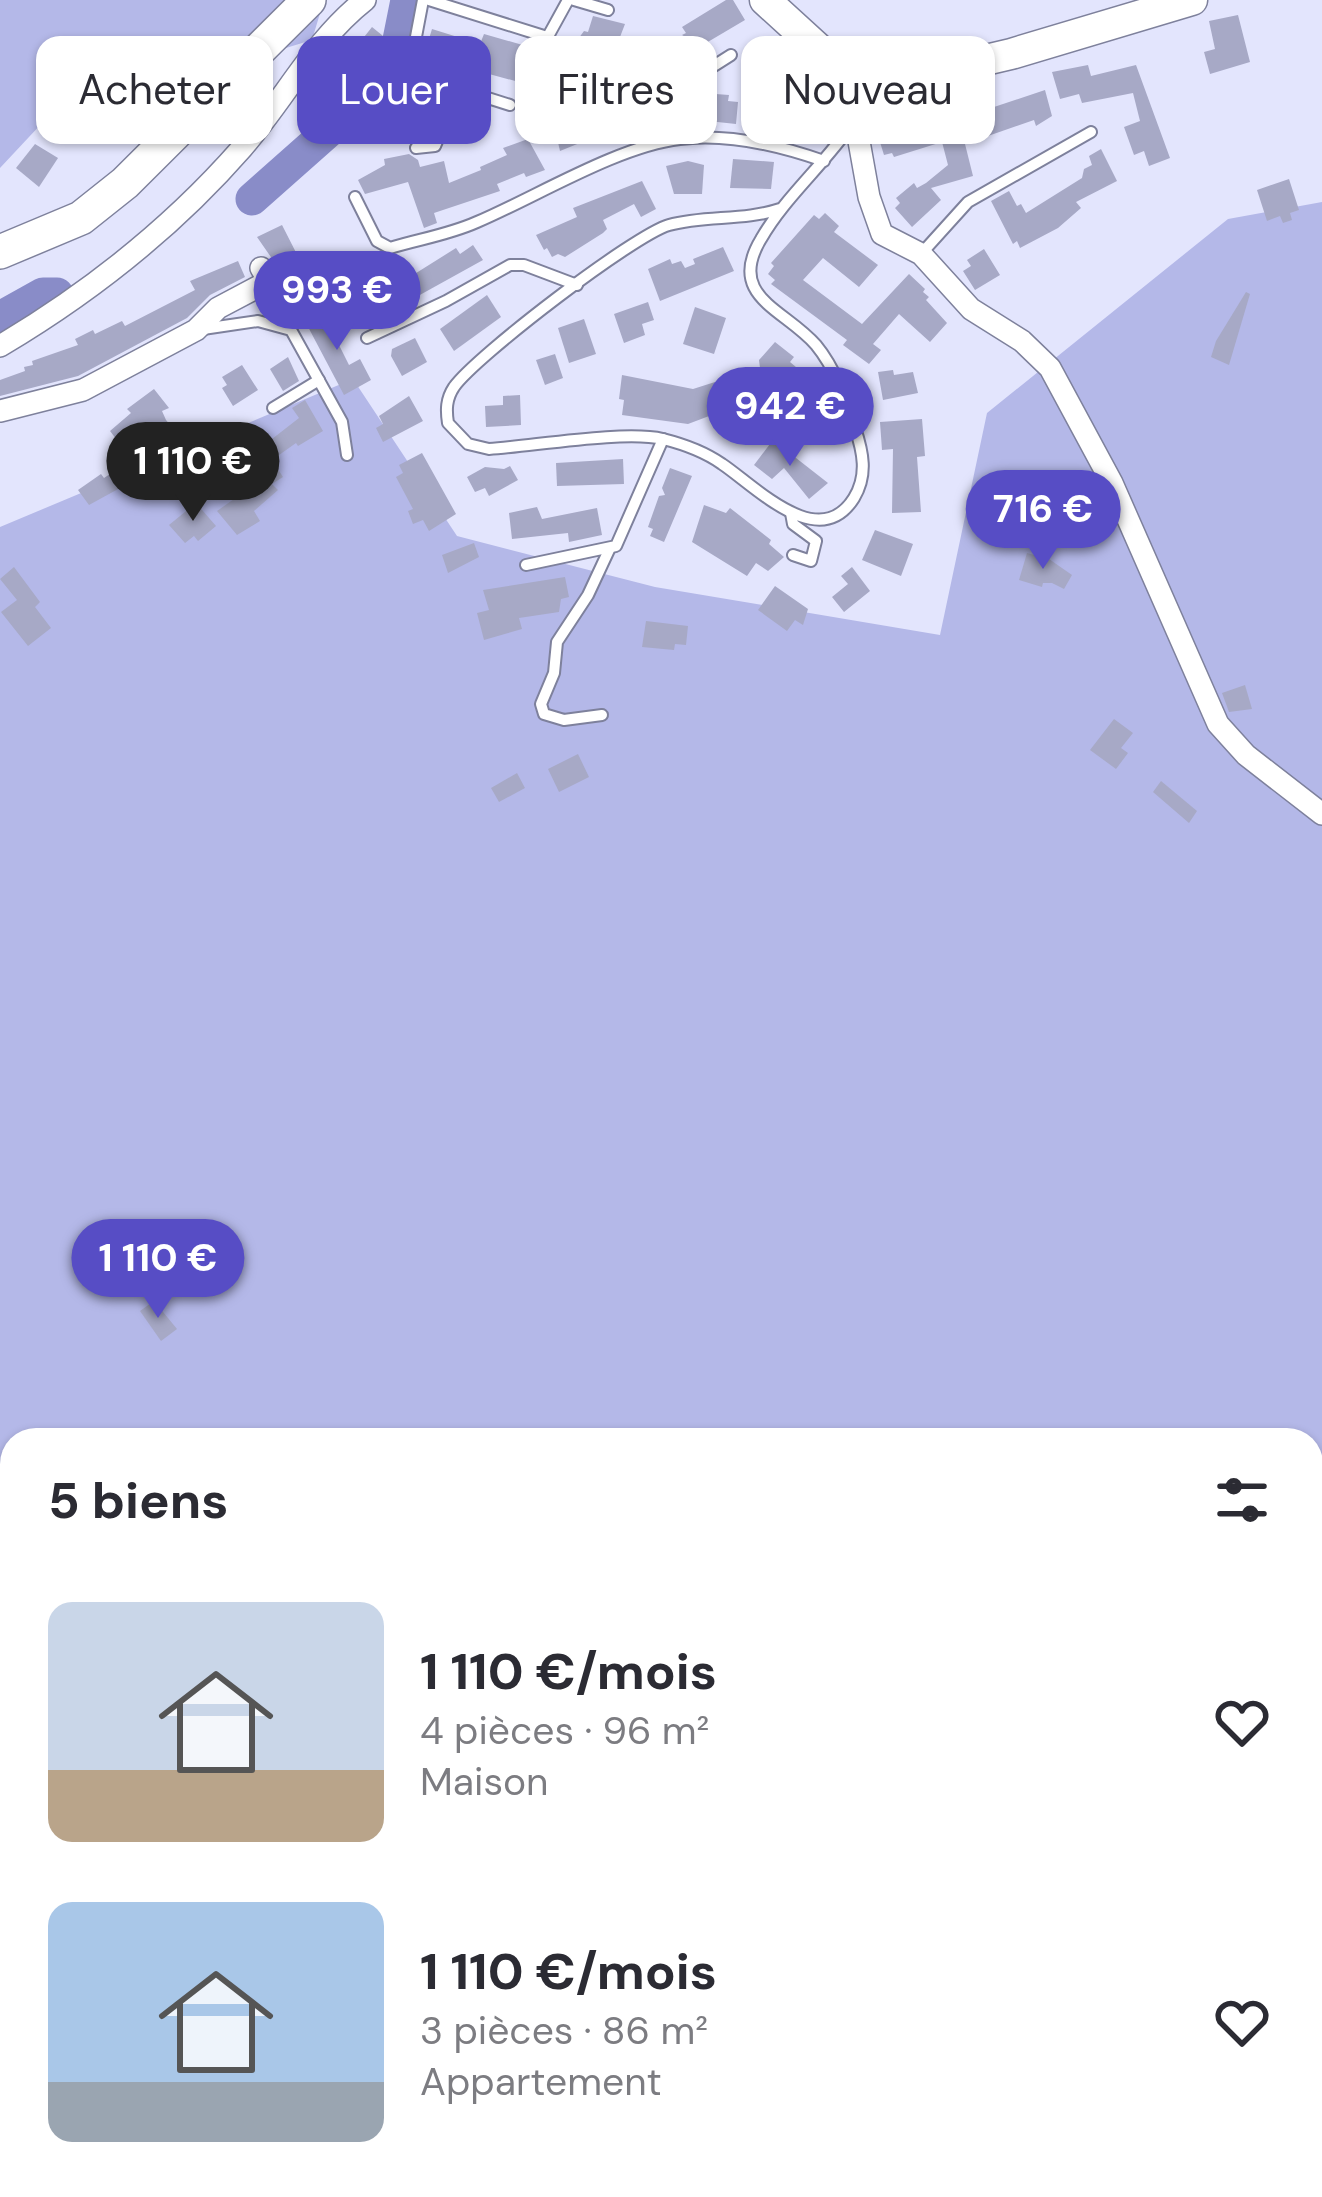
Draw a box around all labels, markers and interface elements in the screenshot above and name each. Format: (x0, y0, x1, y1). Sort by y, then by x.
chip: Acheter (36, 36, 273, 144)
chip: Louer (297, 36, 491, 144)
chip: Filtres (515, 36, 717, 144)
chip: Nouveau (741, 36, 995, 144)
pin: 993 € (253, 251, 421, 353)
text: 993 € (281, 264, 393, 315)
pin: 942 € (706, 367, 874, 469)
text: 942 € (734, 380, 846, 431)
pin: 1 110 € (82, 422, 304, 524)
text: 1 110 € (133, 435, 253, 486)
pin: 716 € (959, 470, 1127, 572)
text: 716 € (993, 483, 1093, 534)
pin: 1 110 € (47, 1219, 269, 1321)
text: 1 110 € (98, 1232, 218, 1283)
text: 5 biens (48, 1467, 228, 1534)
icon: filters (1209, 1467, 1275, 1533)
text: 1 110 €/mois (420, 1638, 717, 1705)
icon: home (144, 1650, 288, 1794)
icon: heart (1209, 1689, 1275, 1755)
text: 4 pièces · 96 m² (420, 1705, 709, 1756)
text: Maison (420, 1756, 548, 1807)
text: 1 110 €/mois (420, 1938, 717, 2005)
icon: home (144, 1950, 288, 2094)
icon: heart (1209, 1989, 1275, 2055)
text: 3 pièces · 86 m² (420, 2005, 708, 2056)
text: Appartement (420, 2056, 662, 2107)

